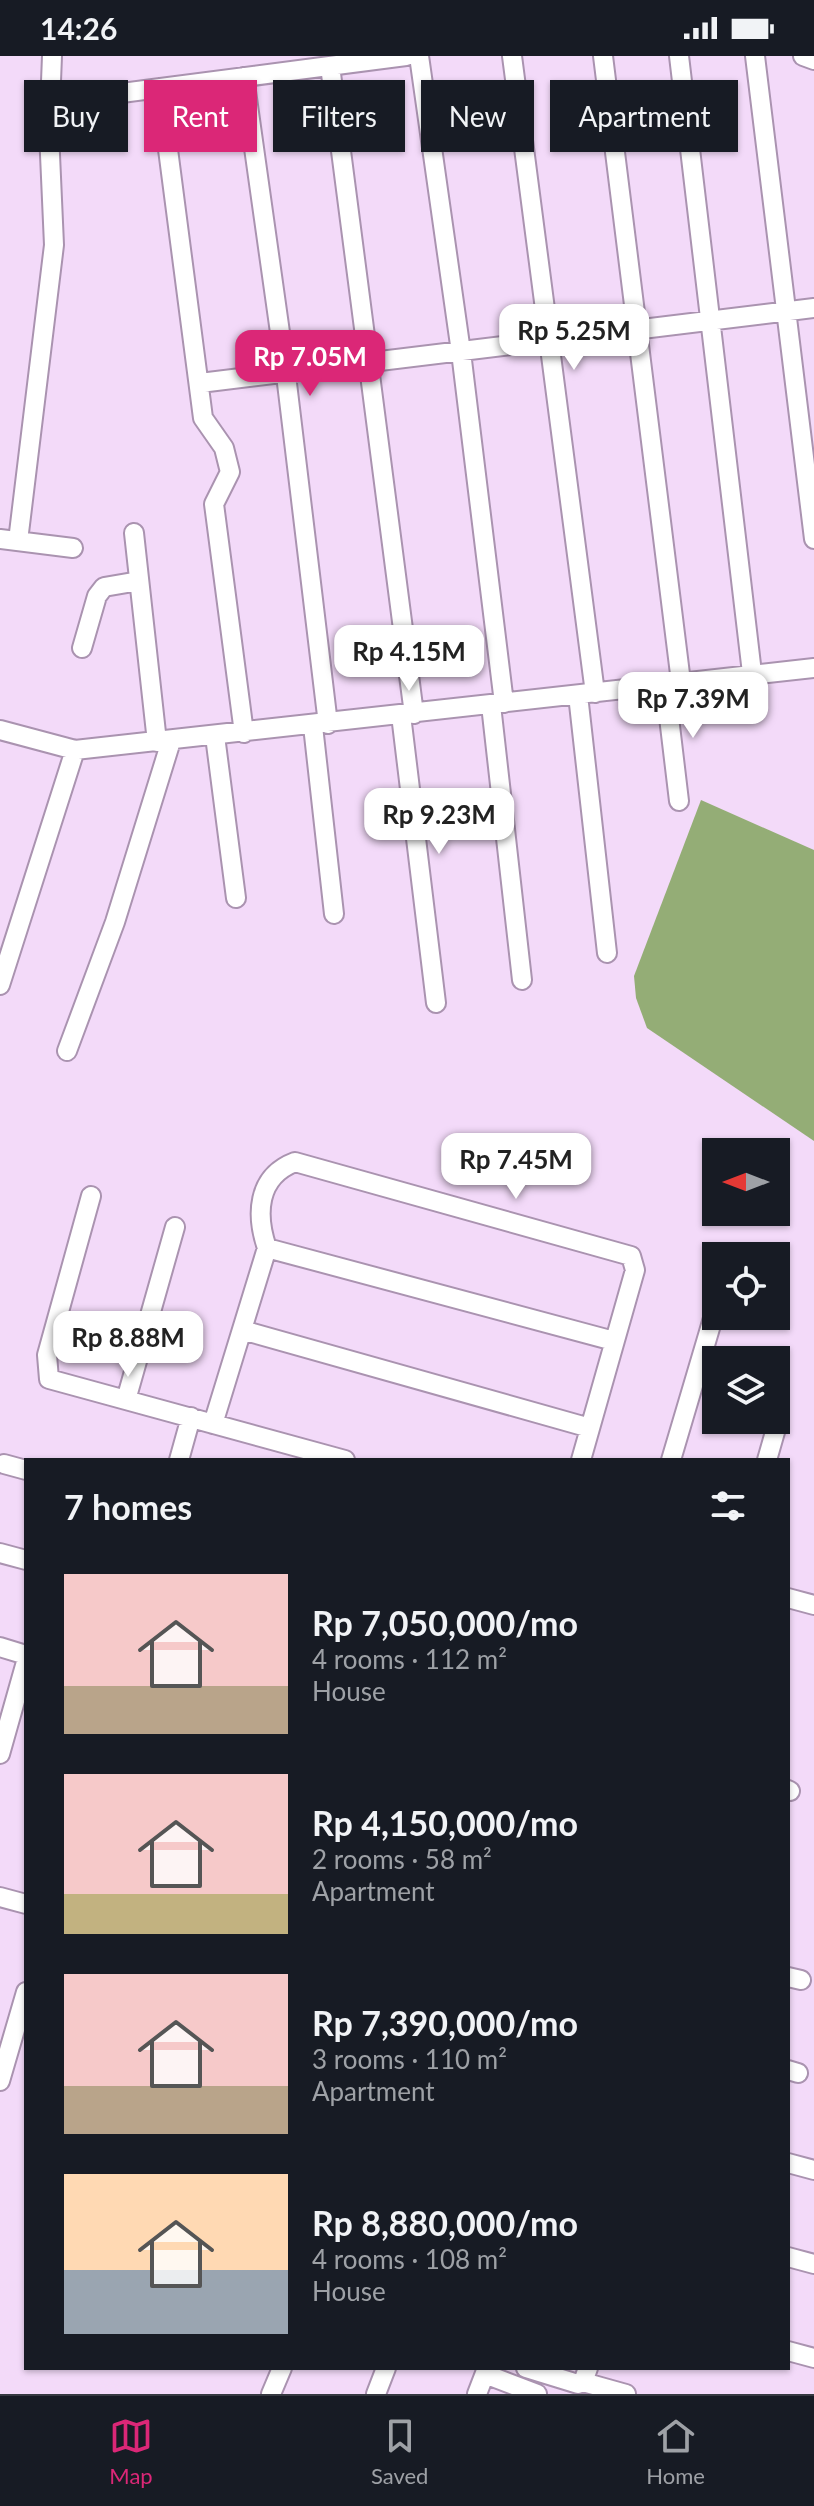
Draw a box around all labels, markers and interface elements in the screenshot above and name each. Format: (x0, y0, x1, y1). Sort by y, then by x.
text: 14:26 (40, 10, 117, 46)
chip: Buy (24, 80, 128, 152)
chip: Rent (144, 80, 257, 152)
chip: Filters (273, 80, 405, 152)
chip: New (421, 80, 534, 152)
chip: Apartment (550, 80, 738, 152)
pin: Rp 5.25M (491, 304, 657, 372)
text: Rp 5.25M (517, 314, 631, 346)
pin: Rp 7.05M (227, 330, 393, 398)
text: Rp 7.05M (253, 340, 367, 372)
pin: Rp 4.15M (326, 625, 492, 693)
text: Rp 4.15M (352, 635, 466, 667)
pin: Rp 7.39M (610, 672, 776, 740)
text: Rp 7.39M (636, 682, 750, 714)
pin: Rp 9.23M (356, 788, 522, 856)
text: Rp 9.23M (382, 798, 496, 830)
pin: Rp 7.45M (433, 1133, 599, 1201)
north arrow (702, 1138, 790, 1226)
map controls (702, 1138, 790, 1434)
text: Rp 7.45M (459, 1143, 573, 1175)
button: locate (702, 1242, 790, 1330)
pin: Rp 8.88M (45, 1311, 211, 1379)
text: Rp 8.88M (71, 1321, 185, 1353)
button: layers (702, 1346, 790, 1434)
icon: filters (706, 1484, 750, 1528)
text: 7 homes (64, 1486, 192, 1527)
text: Rp 7,050,000/mo (312, 1602, 578, 1643)
icon: home (128, 1606, 224, 1702)
text: 4 rooms · 112 m² (312, 1643, 507, 1675)
text: House (312, 1675, 386, 1707)
text: Rp 4,150,000/mo (312, 1802, 578, 1843)
icon: home (128, 1806, 224, 1902)
text: 2 rooms · 58 m² (312, 1843, 492, 1875)
text: Apartment (312, 1875, 435, 1907)
text: Rp 7,390,000/mo (312, 2002, 578, 2043)
icon: home (128, 2006, 224, 2102)
text: 3 rooms · 110 m² (312, 2043, 507, 2075)
text: Apartment (312, 2075, 435, 2107)
text: Rp 8,880,000/mo (312, 2202, 578, 2243)
icon: home (128, 2206, 224, 2302)
text: 4 rooms · 108 m² (312, 2243, 507, 2275)
text: House (312, 2275, 386, 2307)
tab: Map (109, 2414, 153, 2489)
tab: Saved (371, 2414, 428, 2489)
tab: Home (646, 2414, 705, 2489)

